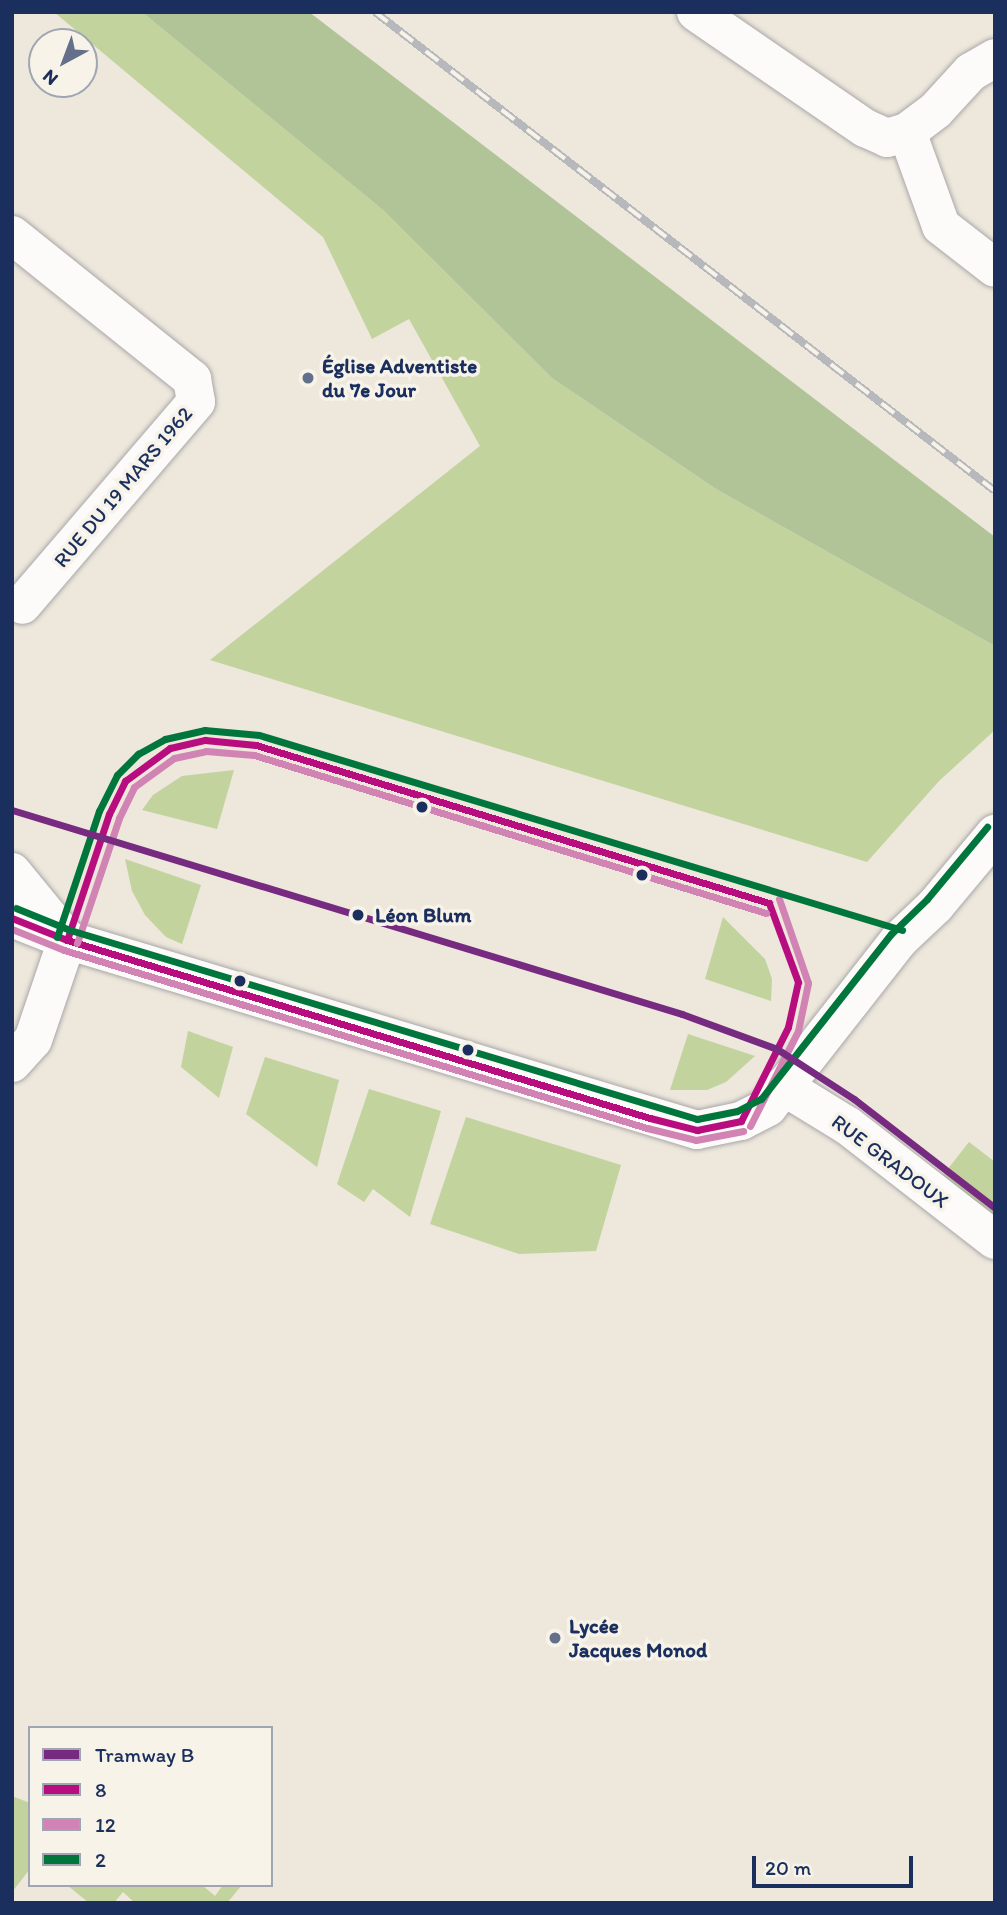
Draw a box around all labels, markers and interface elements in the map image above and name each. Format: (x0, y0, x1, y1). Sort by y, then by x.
north arrow (28, 28, 98, 98)
text: N (38, 65, 63, 91)
place label: Église Adventiste du 7e Jour (322, 353, 477, 403)
marker: Église Adventiste du 7e Jour (300, 370, 316, 386)
street label: RUE DU 19 MARS 1962 (48, 401, 198, 573)
unlabelled marker (415, 800, 429, 814)
unlabelled marker (635, 868, 649, 882)
place label: Léon Blum (375, 902, 471, 928)
marker: Léon Blum (347, 904, 369, 926)
unlabelled marker (233, 974, 247, 988)
unlabelled marker (461, 1043, 475, 1057)
street label: RUE GRADOUX (826, 1109, 954, 1213)
place label: Lycée Jacques Monod (569, 1613, 707, 1663)
marker: Lycée Jacques Monod (547, 1630, 563, 1646)
legend (28, 1726, 273, 1887)
text: Tramway B (95, 1742, 194, 1767)
text: 8 (95, 1777, 107, 1802)
text: 12 (95, 1812, 116, 1837)
scale bar (755, 1842, 916, 1886)
text: 2 (95, 1847, 106, 1872)
text: 20 m (765, 1855, 811, 1880)

